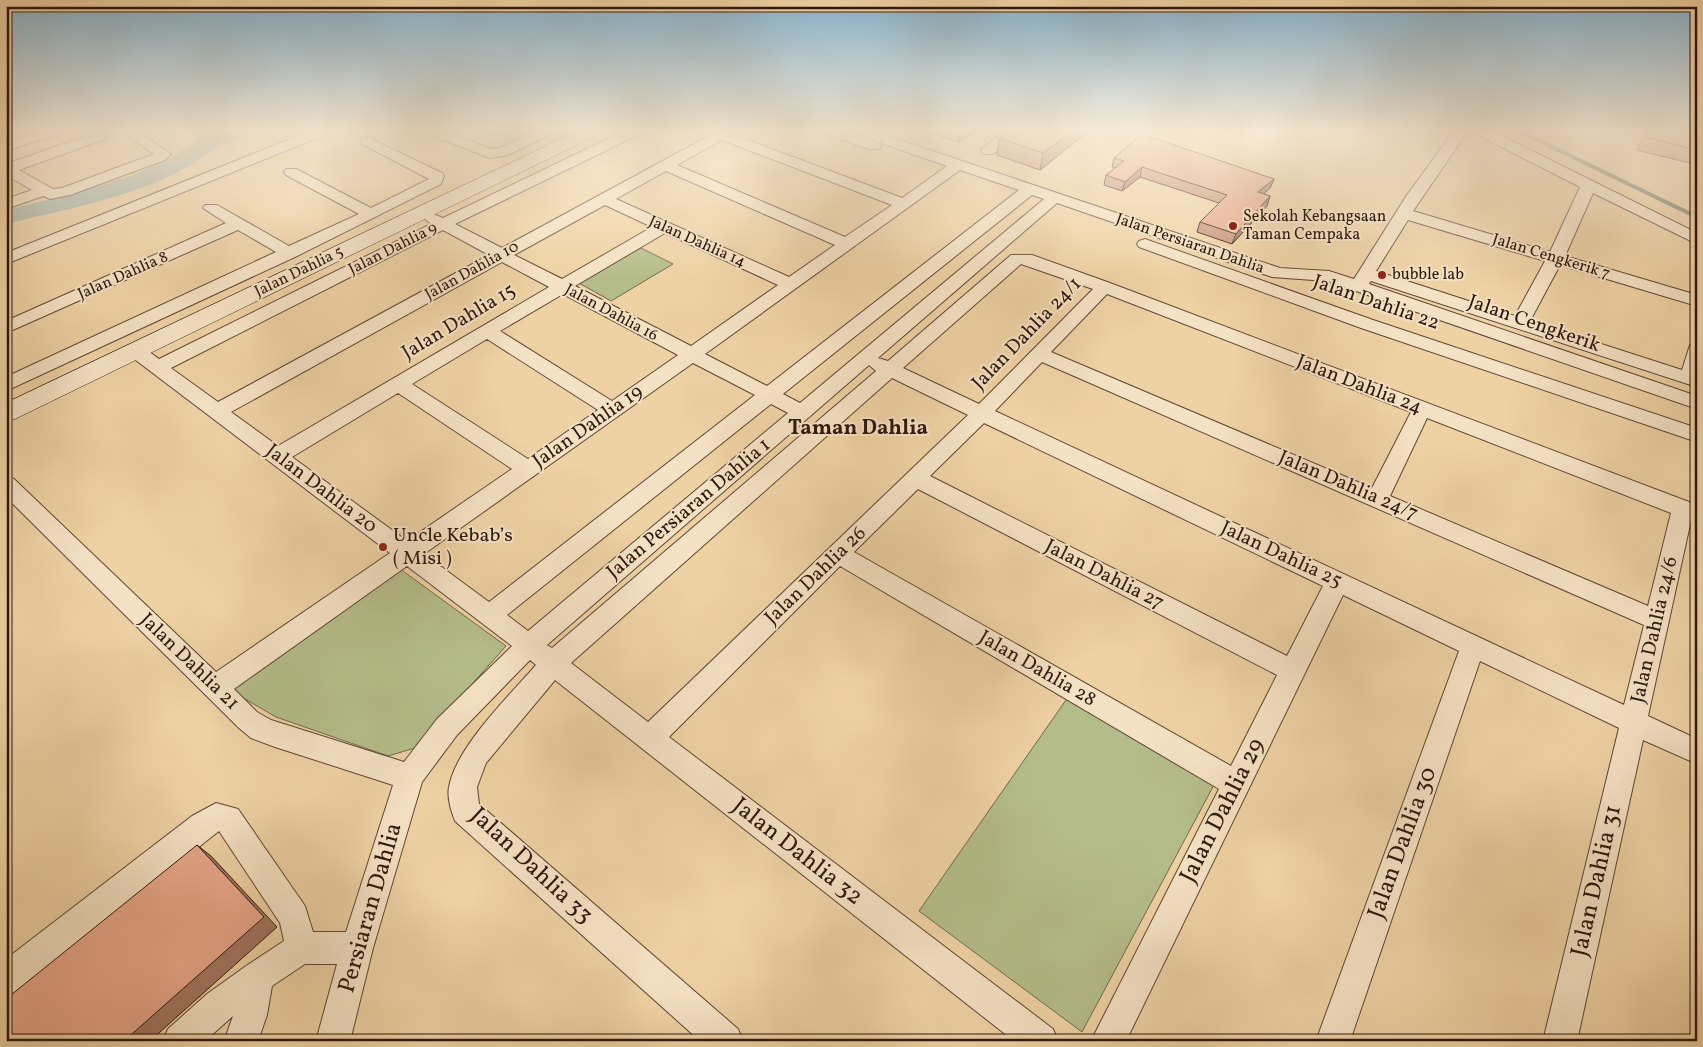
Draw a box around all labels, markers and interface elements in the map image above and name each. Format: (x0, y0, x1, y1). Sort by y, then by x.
place label: Sekolah Kebangsaan Taman Cempaka (1243, 206, 1386, 246)
street label: Jalan Persiaran Dahlia (1113, 208, 1267, 280)
street label: Jalan Dahlia 14 (645, 211, 749, 273)
street label: Jalan Dahlia 9 (345, 217, 441, 281)
marker: Sekolah Kebangsaan Taman Cempaka (1227, 220, 1239, 232)
street label: Jalan Cengkerik 7 (1490, 229, 1613, 285)
street label: Jalan Dahlia 10 (421, 236, 523, 306)
street label: Jalan Dahlia 5 (251, 241, 347, 303)
street label: Jalan Dahlia 8 (74, 246, 172, 306)
place label: bubble lab (1392, 264, 1464, 286)
street label: Jalan Dahlia 22 (1309, 268, 1443, 338)
marker: bubble lab (1376, 269, 1388, 281)
street label: Jalan Dahlia 24/1 (966, 271, 1088, 397)
street label: Jalan Dahlia 15 (397, 277, 521, 367)
street label: Jalan Dahlia 16 (560, 279, 662, 347)
street label: Jalan Cengkerik (1464, 288, 1604, 360)
street label: Jalan Dahlia 24 (1292, 348, 1426, 422)
street label: Jalan Dahlia 19 (527, 379, 649, 475)
district label: Taman Dahlia (788, 414, 928, 443)
street label: Jalan Persiaran Dahlia 1 (601, 432, 777, 586)
street label: Jalan Dahlia 20 (259, 438, 383, 540)
street label: Jalan Dahlia 24/7 (1274, 444, 1422, 528)
street label: Jalan Dahlia 25 (1216, 515, 1346, 595)
street label: Jalan Dahlia 26 (759, 520, 873, 632)
place label: Uncle Kebab’s ( Misi ) (393, 522, 513, 573)
street label: Jalan Dahlia 27 (1039, 533, 1169, 617)
marker: Uncle Kebab’s ( Misi ) (377, 541, 389, 553)
street label: Jalan Dahlia 24/6 (1625, 554, 1685, 706)
street label: Jalan Dahlia 21 (133, 607, 245, 717)
street label: Jalan Dahlia 28 (973, 624, 1101, 714)
street label: Jalan Dahlia 29 (1172, 733, 1274, 889)
street label: Jalan Dahlia 30 (1360, 762, 1446, 924)
street label: Jalan Dahlia 32 (724, 790, 870, 914)
street label: Jalan Dahlia 33 (462, 800, 600, 932)
street label: Jalan Dahlia 31 (1563, 802, 1631, 960)
street label: Persiaran Dahlia (330, 819, 412, 997)

